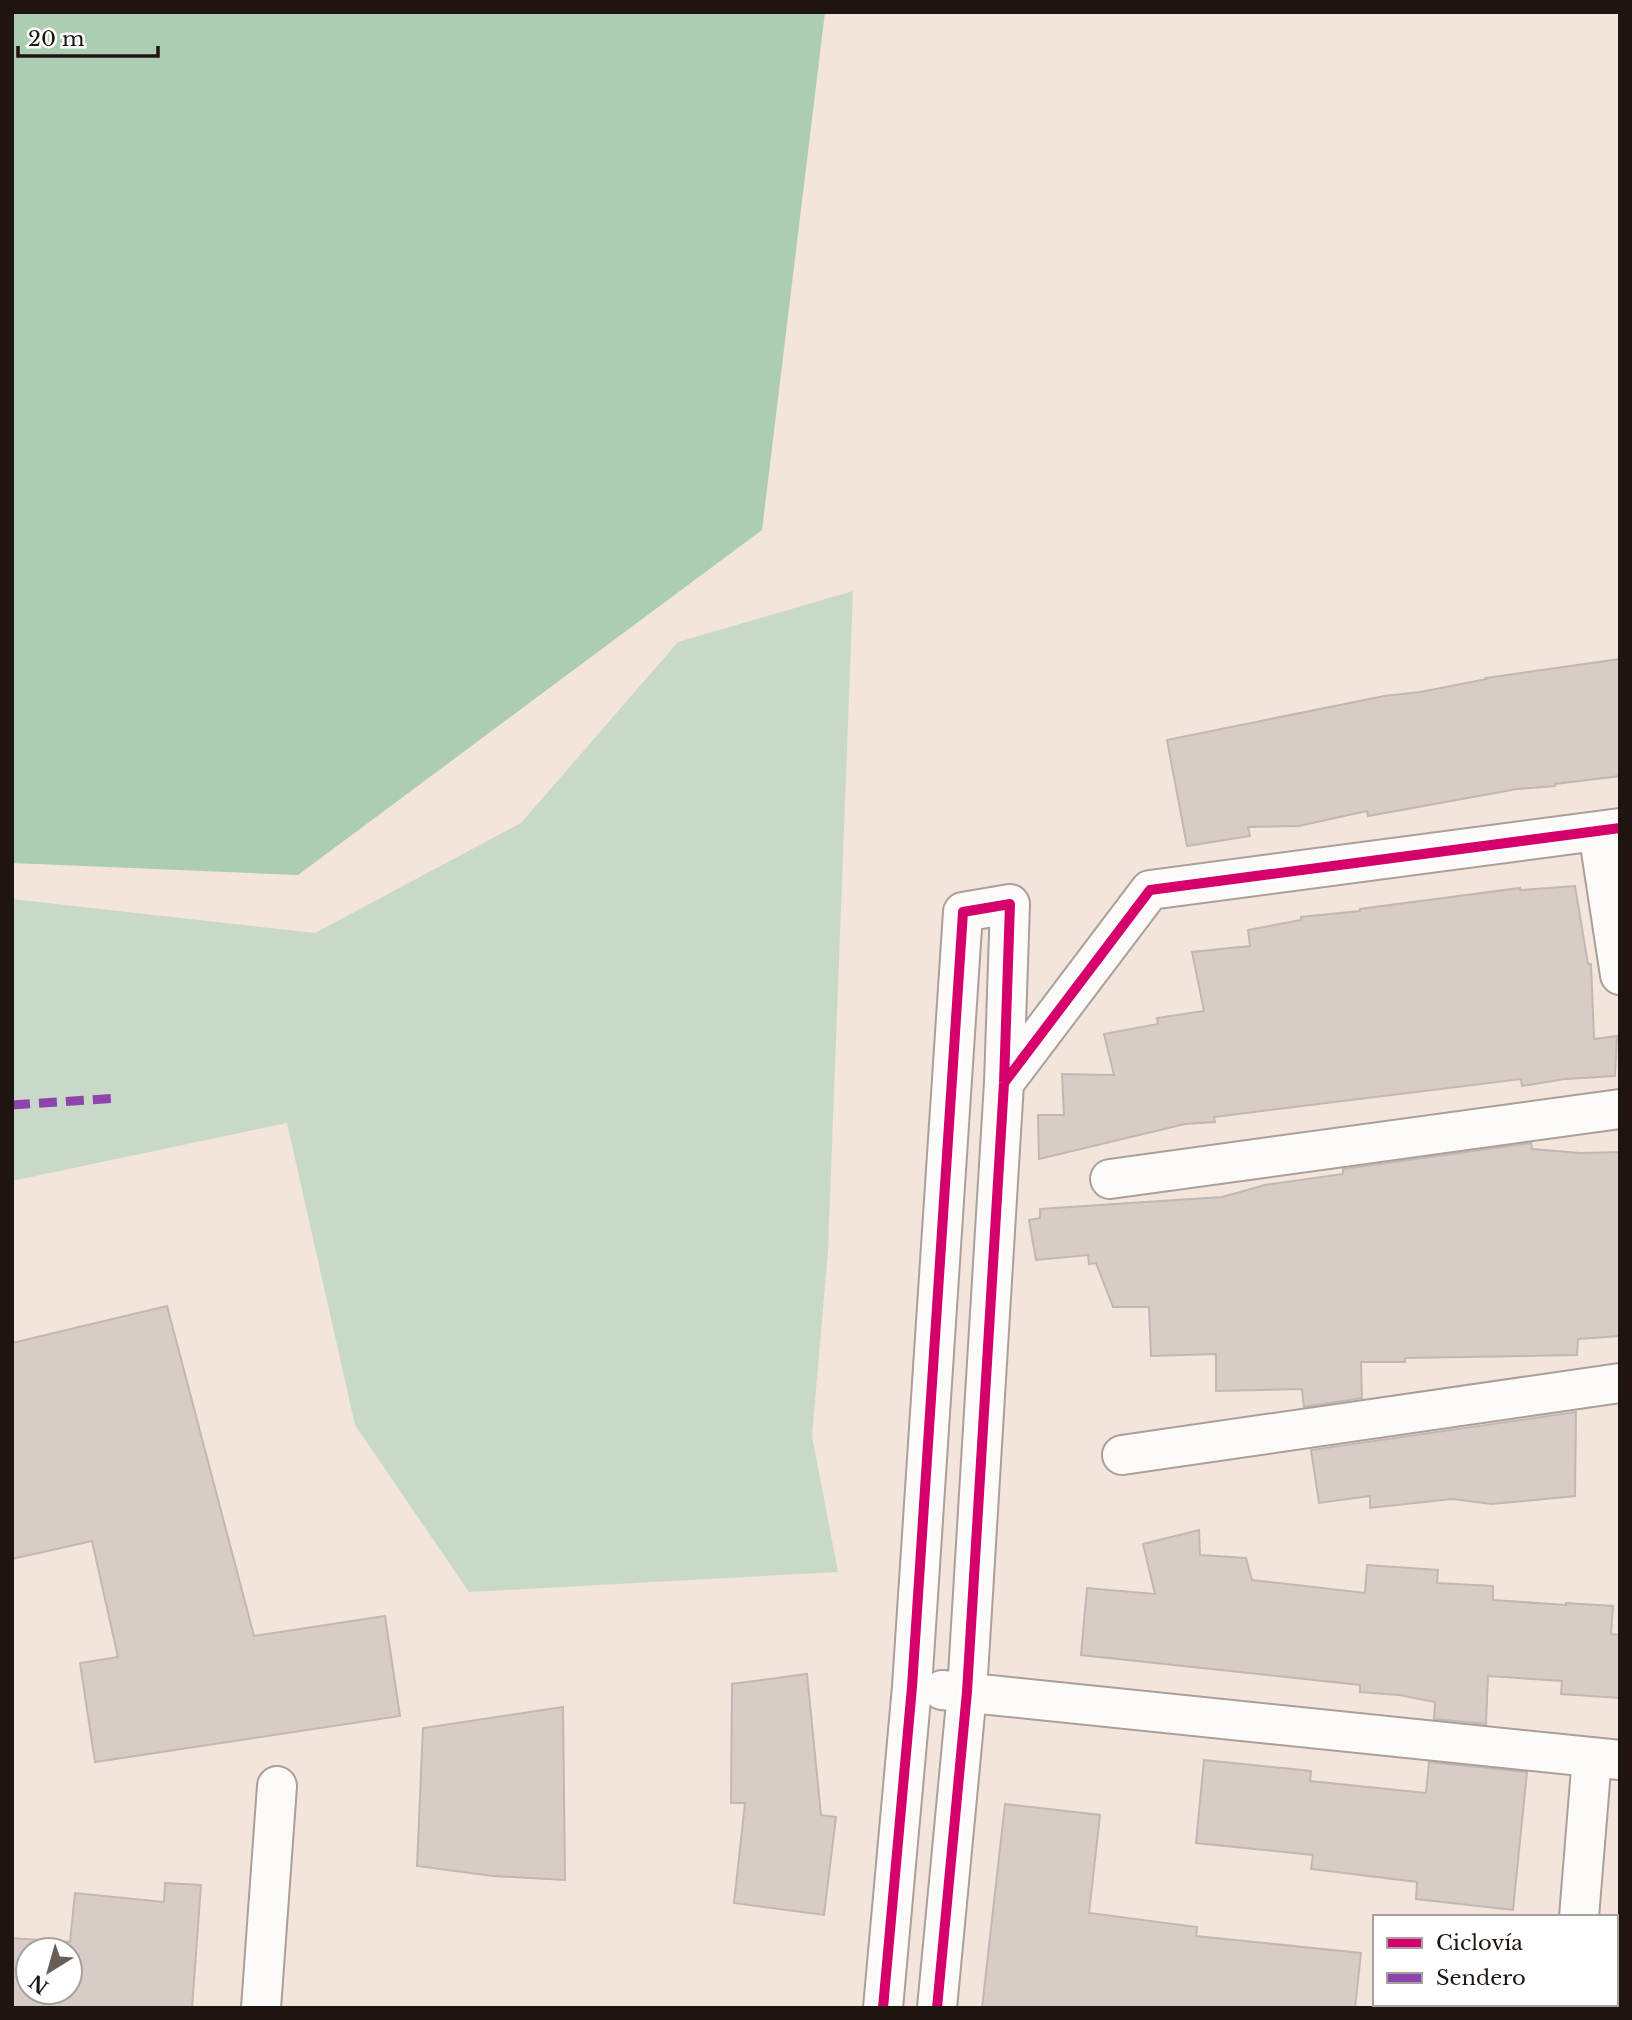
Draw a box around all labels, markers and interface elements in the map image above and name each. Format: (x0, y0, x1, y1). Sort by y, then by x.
scale bar (18, 14, 158, 58)
text: 20 m (28, 26, 85, 52)
legend (1373, 1915, 1618, 2006)
text: Ciclovía (1436, 1930, 1523, 1956)
north arrow (14, 1936, 84, 2006)
text: Sendero (1436, 1965, 1526, 1991)
text: N (25, 1970, 53, 1999)

